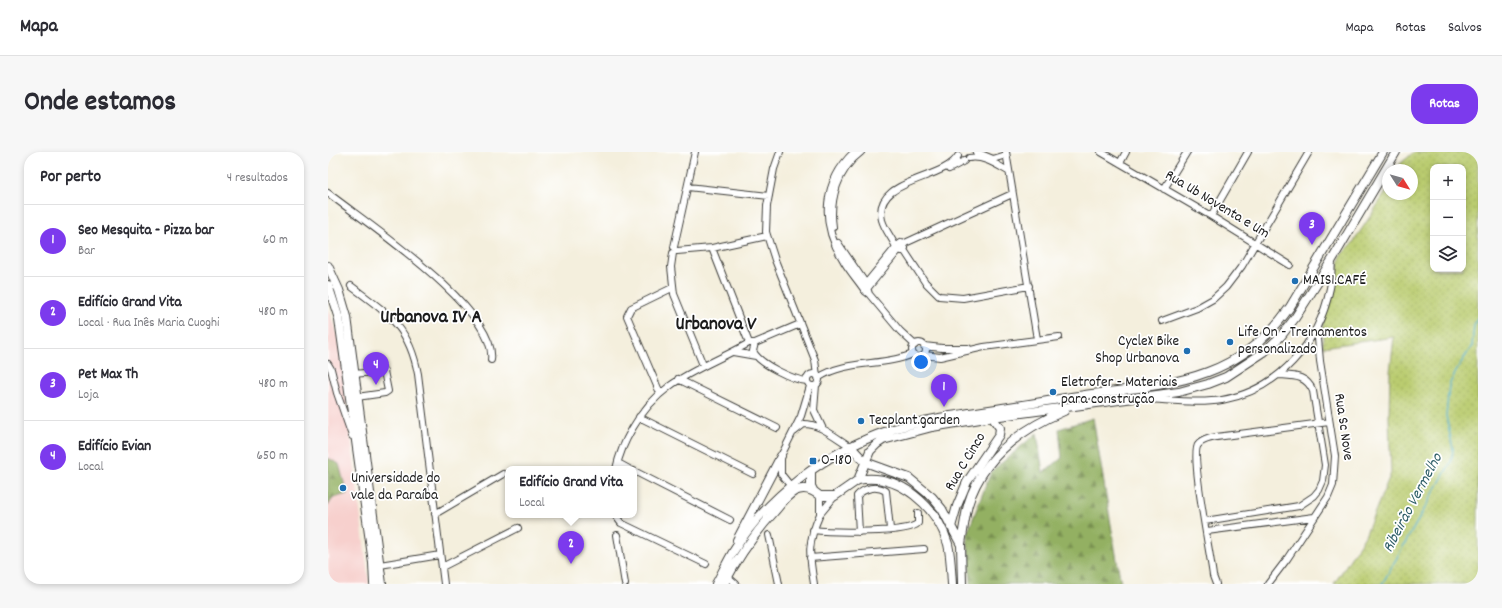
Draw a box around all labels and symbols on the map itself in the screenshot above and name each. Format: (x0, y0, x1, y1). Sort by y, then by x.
north arrow (1382, 164, 1418, 200)
street label: Rua Ub Noventa e Um (1160, 165, 1274, 245)
pin: 3 (1299, 212, 1325, 245)
place label: MAIS1.CAFÉ (1303, 270, 1366, 292)
marker: MAIS1.CAFÉ (1290, 276, 1300, 286)
district label: Urbanova IV A (380, 305, 482, 332)
district label: Urbanova V (676, 312, 757, 339)
place label: Life On - Treinamentos personalizado (1238, 322, 1367, 361)
place label: CycleX Bike Shop Urbanova (1095, 331, 1180, 370)
marker: Life On - Treinamentos personalizado (1225, 337, 1235, 347)
marker: CycleX Bike Shop Urbanova (1182, 346, 1192, 356)
pin: 4 (363, 352, 389, 385)
your location (911, 352, 931, 372)
place label: Eletrofer - Materiais para construção (1061, 372, 1178, 411)
pin: 1 (931, 374, 957, 407)
marker: Eletrofer - Materiais para construção (1048, 387, 1058, 397)
street label: Rua Sc Nove (1327, 392, 1359, 462)
place label: Tecplant.garden (869, 410, 960, 432)
marker: Tecplant.garden (856, 416, 866, 426)
street label: Rua C Cinco (940, 428, 992, 495)
water label: Ribeirão Vermelho (1377, 449, 1449, 557)
place label: O-180 (821, 450, 852, 472)
marker: O-180 (808, 456, 818, 466)
place label: Universidade do vale da Paraíba (351, 468, 441, 507)
marker: Universidade do vale da Paraíba (338, 483, 348, 493)
pin: 2 (558, 531, 584, 564)

